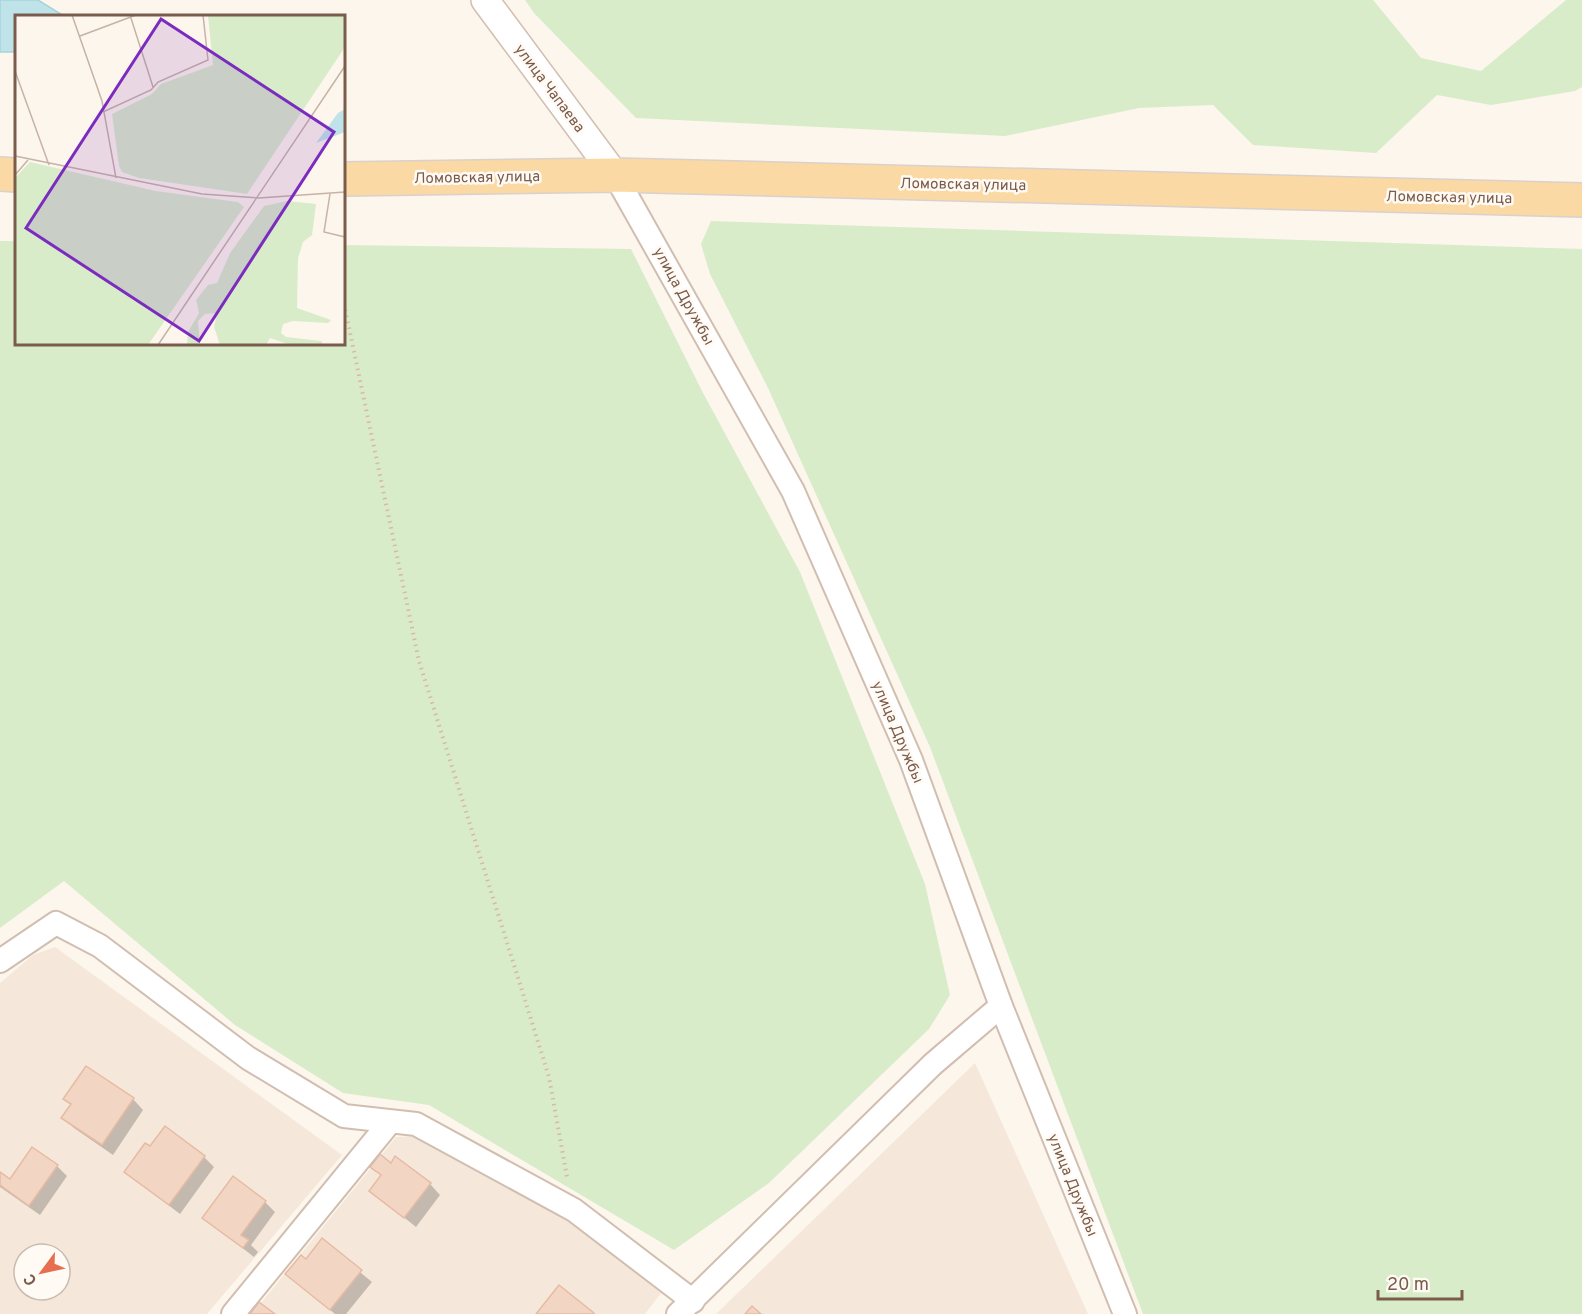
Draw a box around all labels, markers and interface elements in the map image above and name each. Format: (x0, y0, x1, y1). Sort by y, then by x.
inset map (15, 15, 345, 345)
street label: улица Чапаева (509, 41, 588, 137)
street label: Ломовская улица (414, 168, 540, 189)
street label: Ломовская улица (900, 175, 1026, 196)
street label: Ломовская улица (1386, 188, 1512, 209)
street label: улица Дружбы (648, 244, 717, 349)
street label: улица Дружбы (867, 679, 927, 786)
street label: улица Дружбы (1042, 1131, 1101, 1240)
north arrow (12, 1242, 72, 1302)
scale bar (1378, 1263, 1462, 1301)
text: С (20, 1269, 42, 1289)
text: 20 m (1387, 1274, 1429, 1297)

